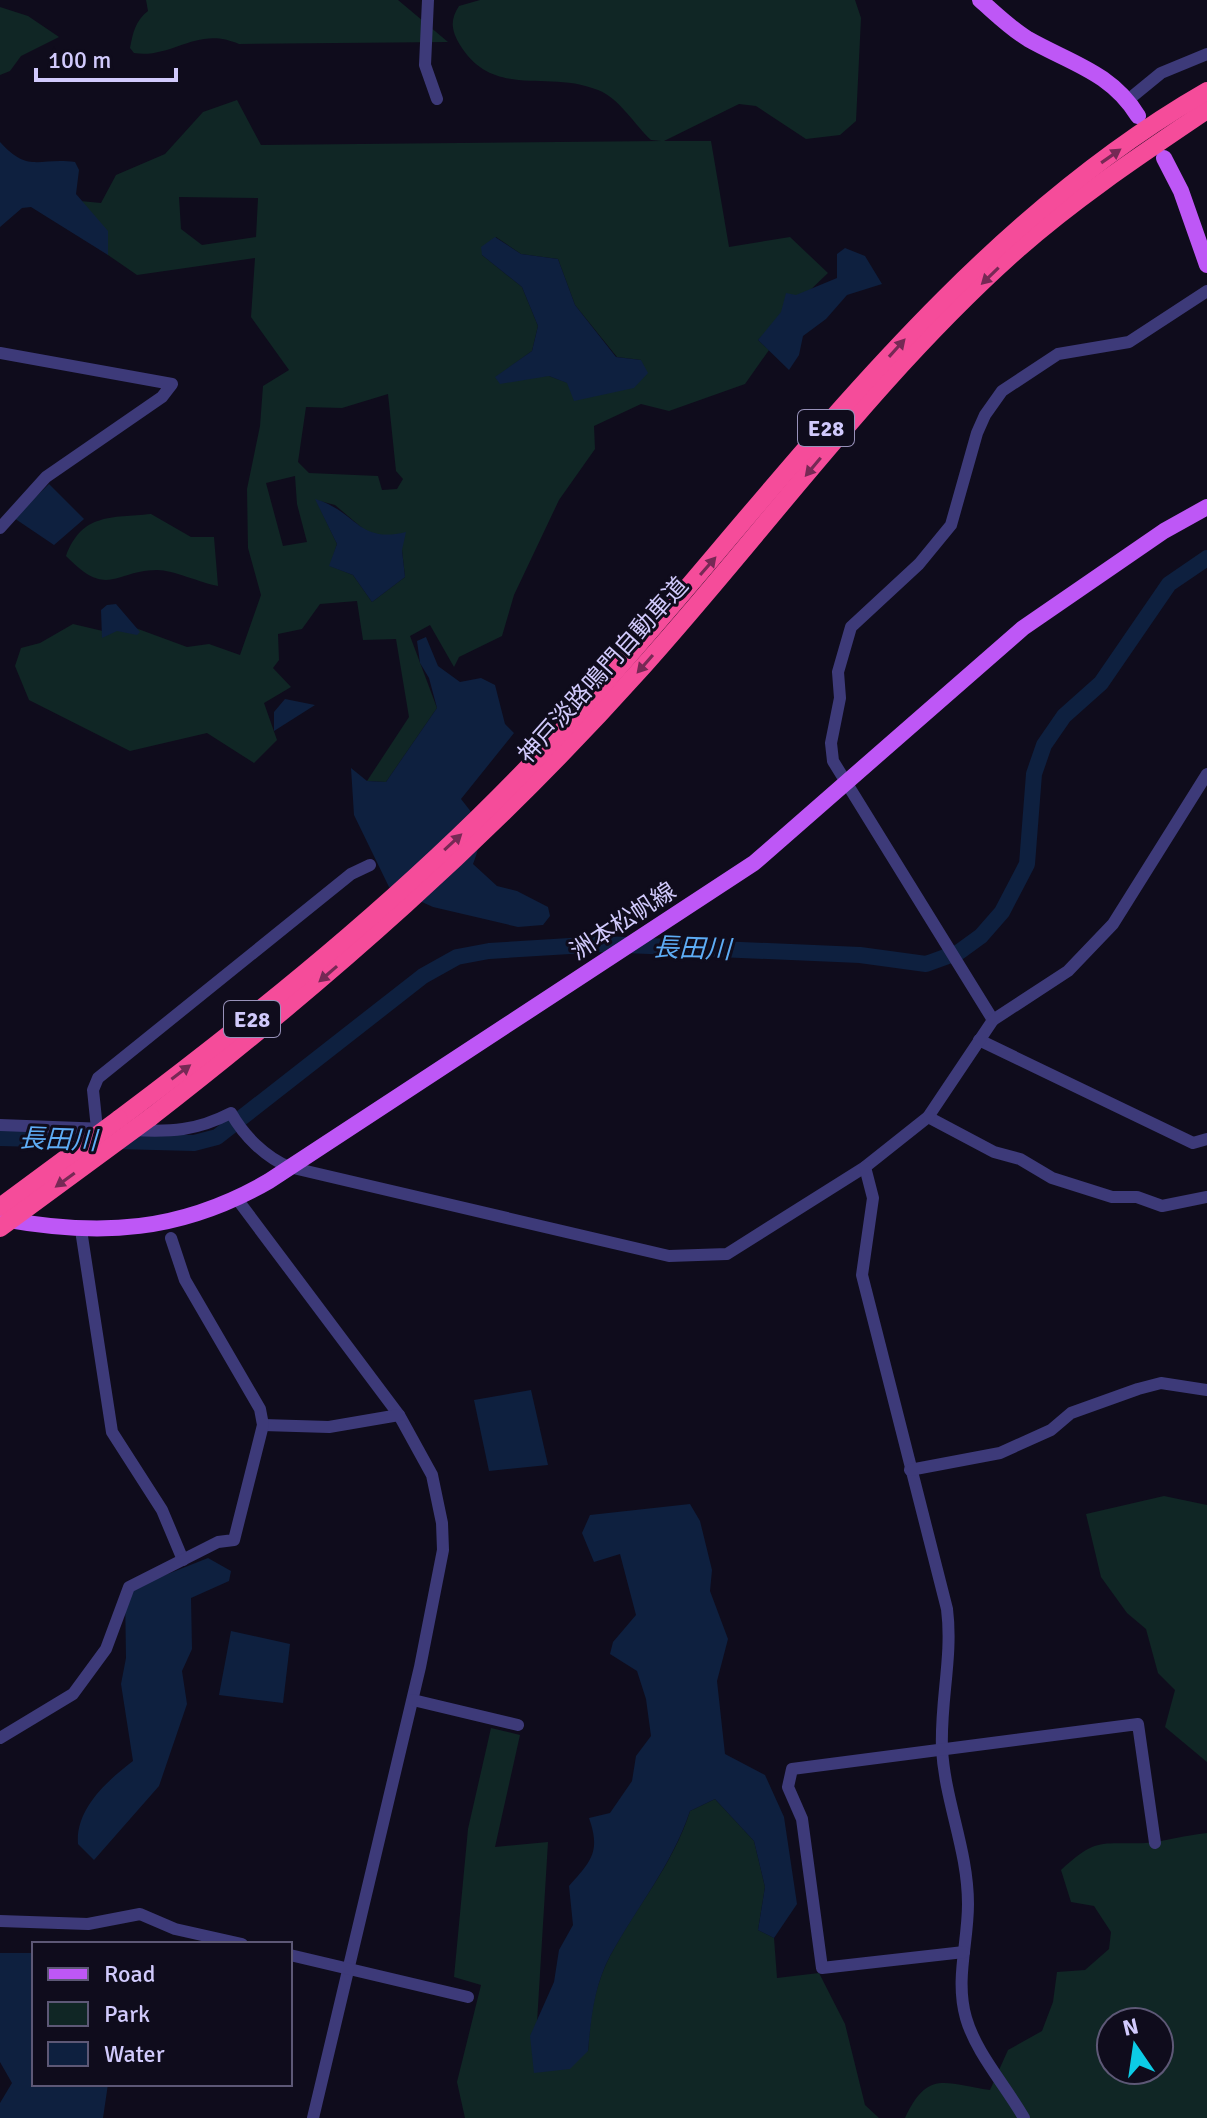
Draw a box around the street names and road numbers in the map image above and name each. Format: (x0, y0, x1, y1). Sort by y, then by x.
road number: E28 (798, 410, 854, 446)
street label: 神戸淡路鳴門自動車道 (512, 571, 694, 769)
street label: 洲本松帆線 (565, 876, 681, 966)
road number: E28 (224, 1001, 280, 1037)

